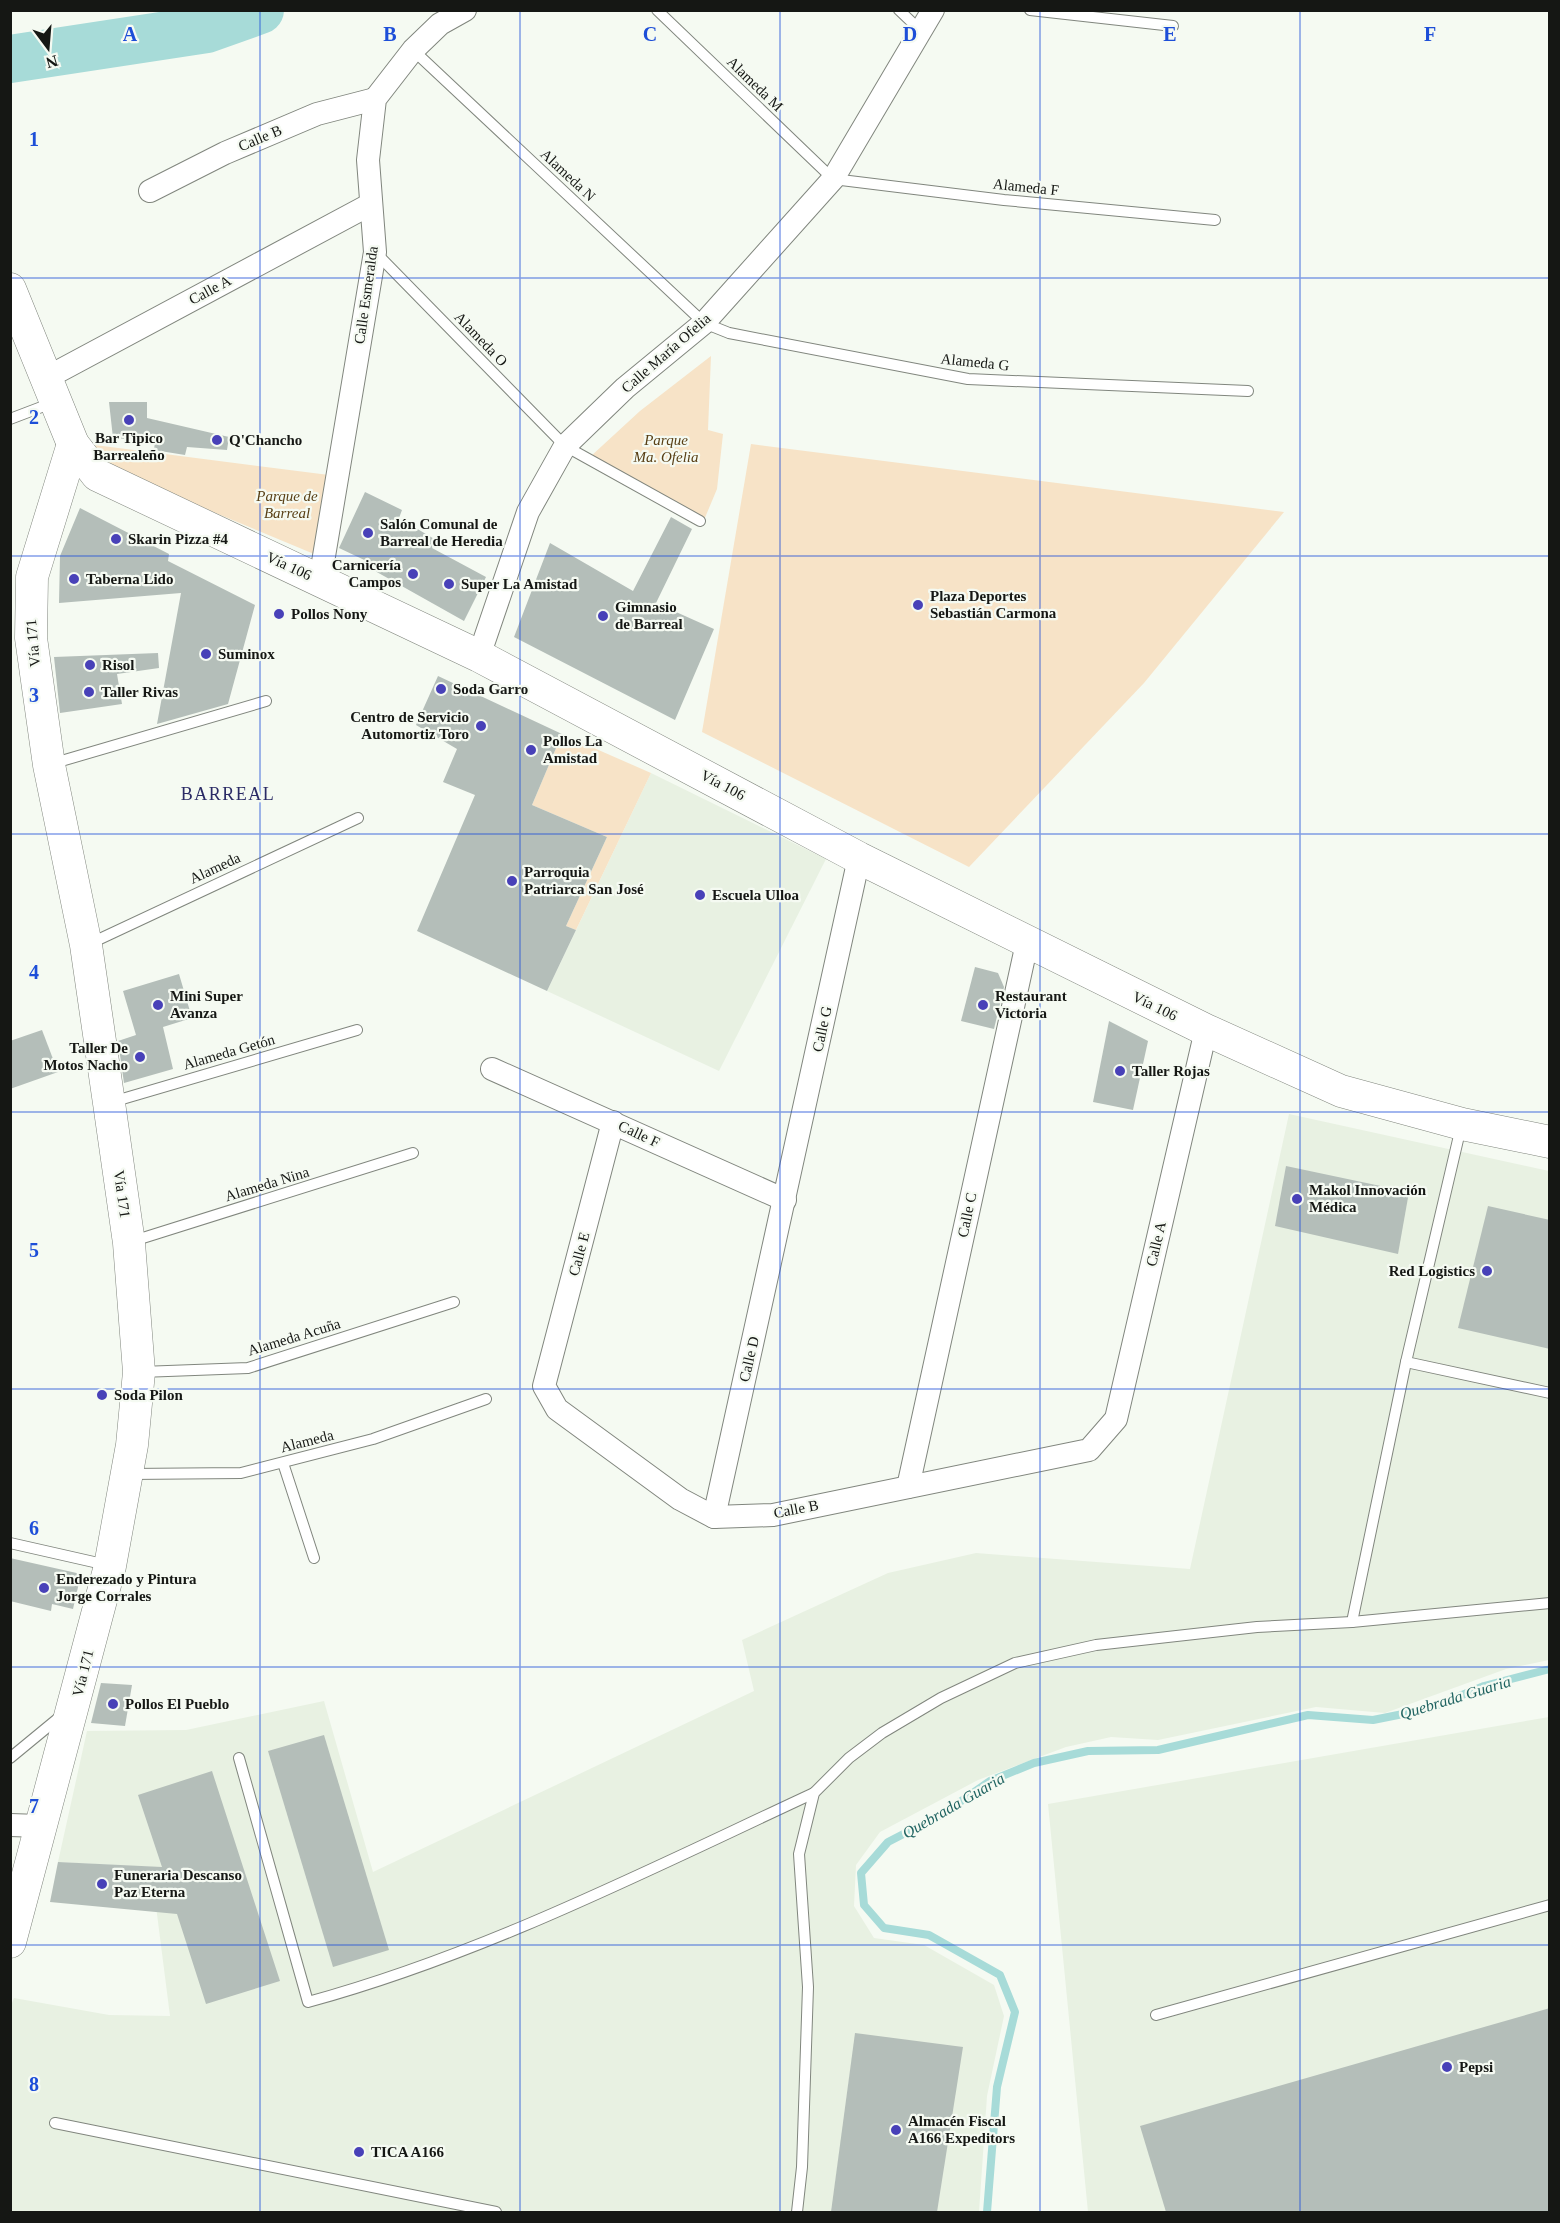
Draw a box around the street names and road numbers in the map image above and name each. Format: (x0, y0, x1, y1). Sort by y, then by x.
street label: Alameda M (724, 54, 786, 114)
street label: Calle B (236, 122, 284, 154)
street label: Alameda N (537, 146, 599, 204)
street label: Alameda F (992, 176, 1060, 198)
street label: Calle Esmeralda (351, 245, 381, 345)
street label: Calle A (186, 272, 234, 308)
street label: Alameda O (451, 309, 511, 369)
street label: Calle María Ofelia (618, 310, 714, 396)
street label: Alameda G (940, 350, 1010, 374)
street label: Vía 106 (264, 549, 315, 584)
street label: Vía 171 (23, 618, 43, 668)
street label: Vía 106 (698, 767, 748, 804)
street label: Alameda (187, 849, 243, 887)
street label: Vía 106 (1130, 988, 1180, 1024)
street label: Calle G (809, 1005, 835, 1053)
street label: Alameda Getón (181, 1031, 277, 1073)
street label: Calle F (616, 1118, 662, 1150)
street label: Alameda Nina (223, 1164, 311, 1204)
street label: Vía 171 (111, 1169, 133, 1219)
street label: Calle C (954, 1191, 980, 1239)
street label: Calle A (1143, 1220, 1169, 1268)
street label: Calle E (566, 1230, 592, 1278)
street label: Alameda Acuña (246, 1315, 343, 1359)
street label: Calle D (736, 1335, 762, 1383)
street label: Alameda (279, 1427, 336, 1455)
street label: Calle B (772, 1497, 820, 1521)
street label: Vía 171 (69, 1648, 97, 1698)

